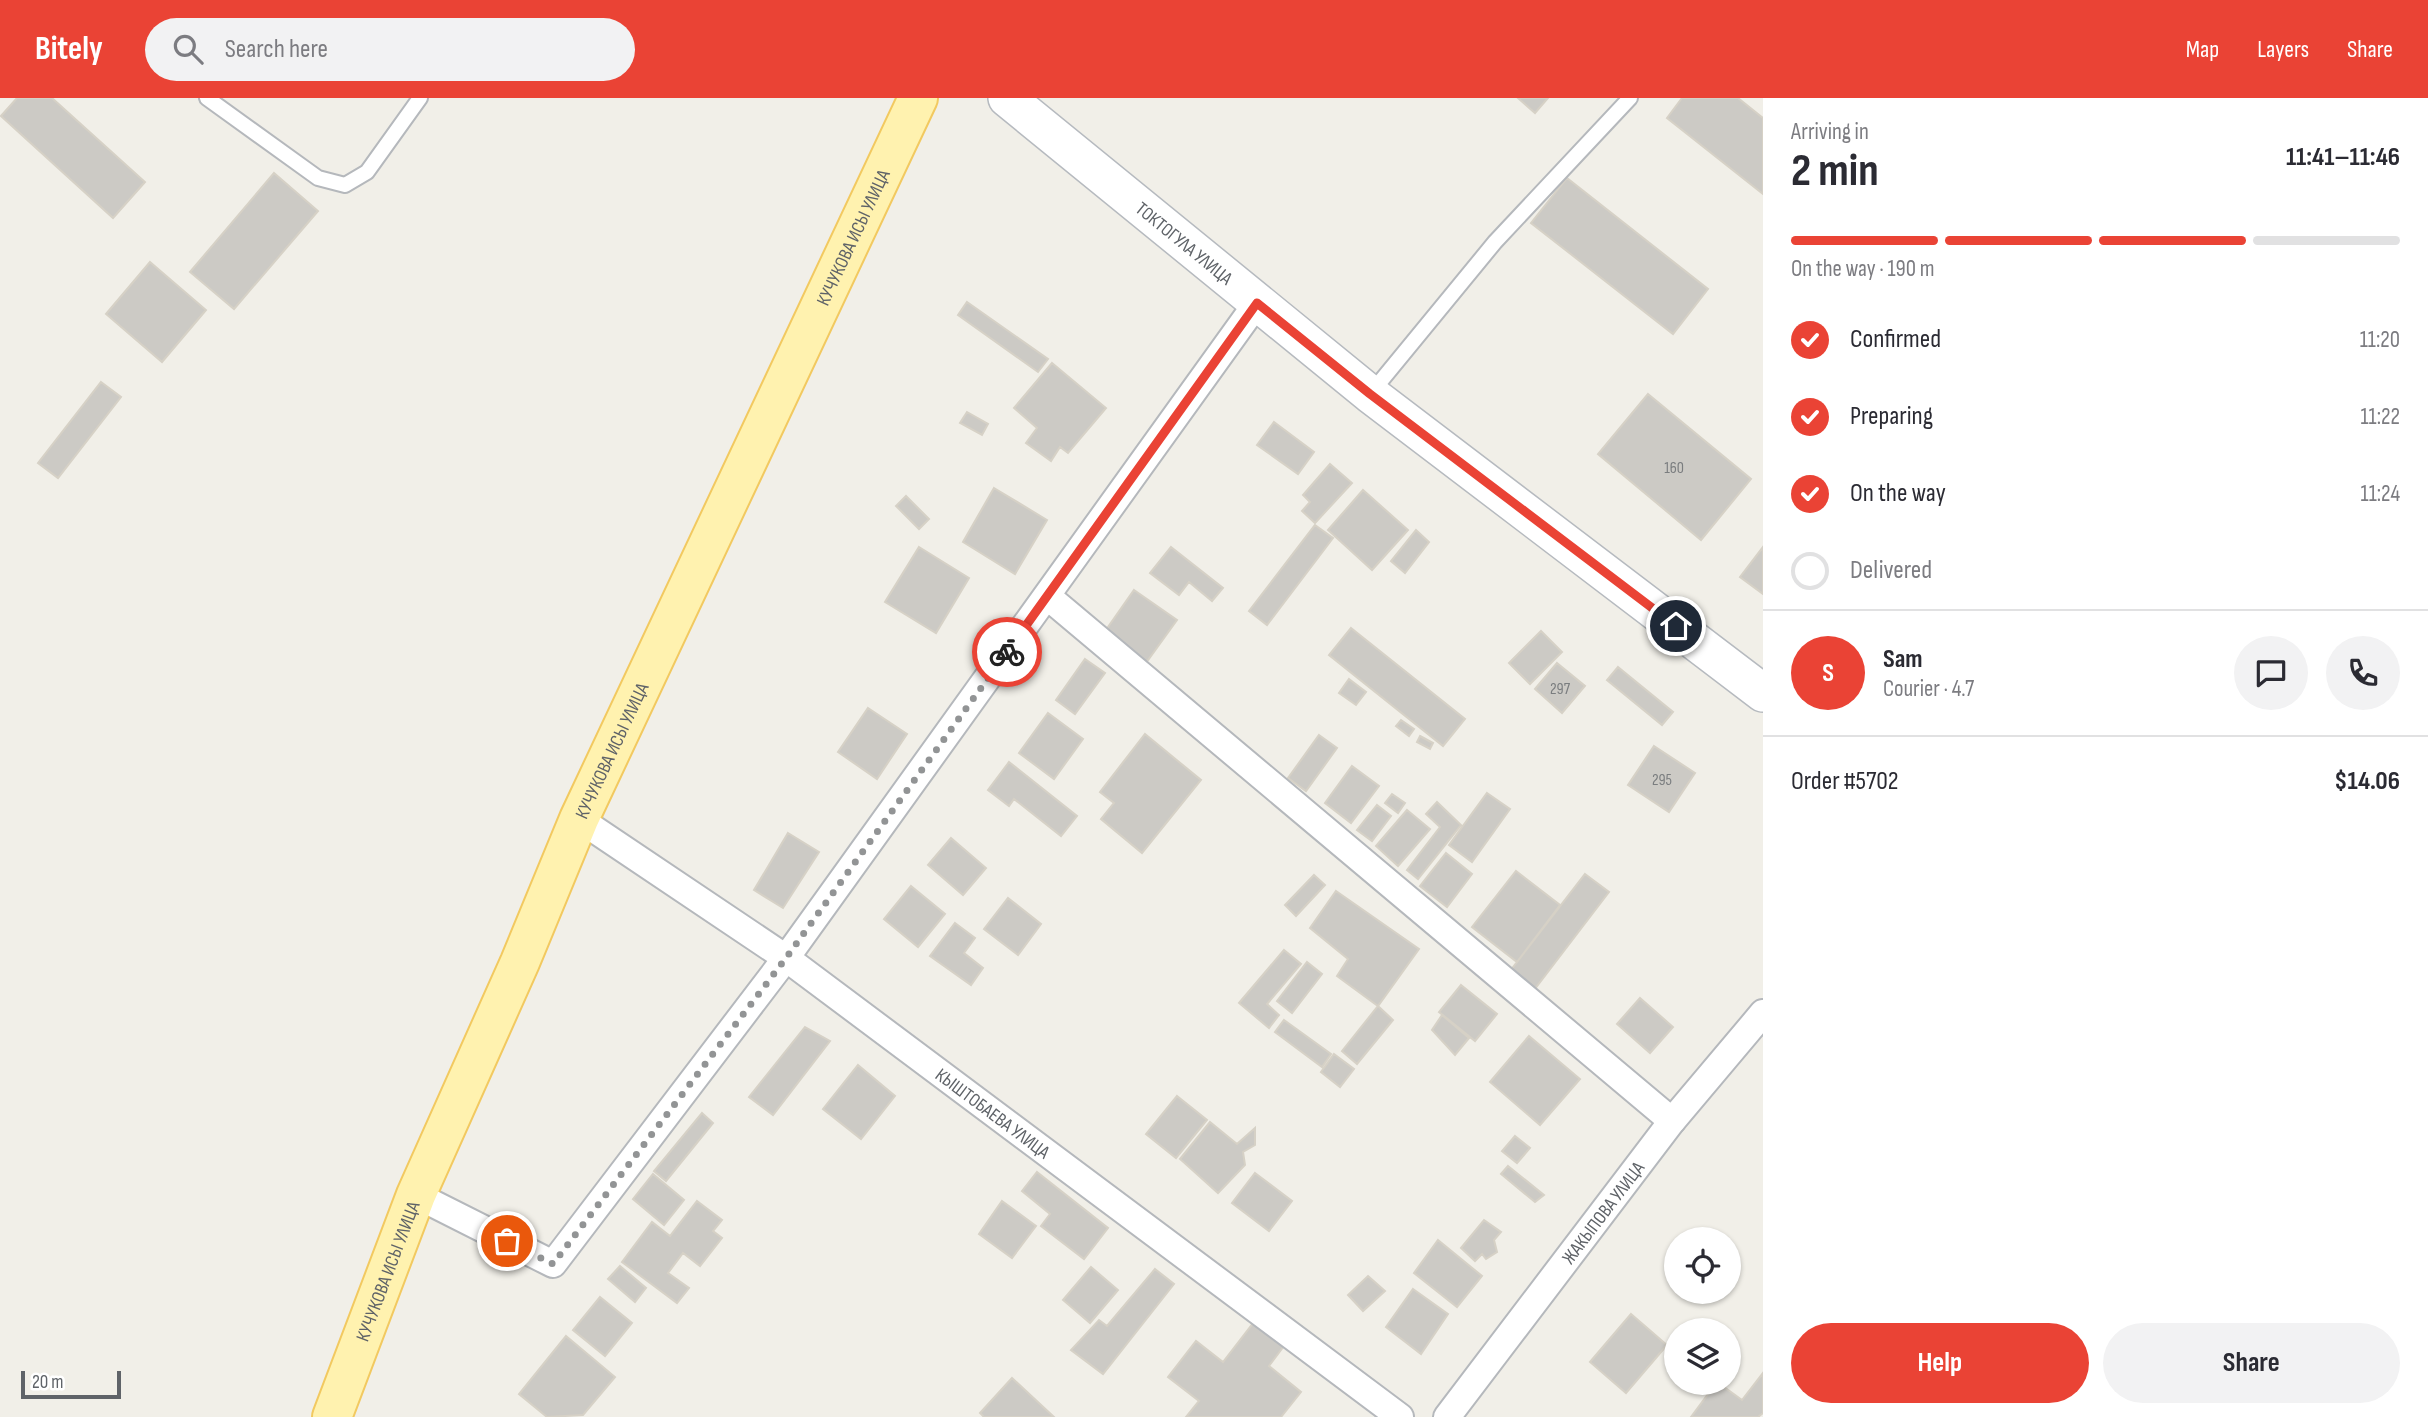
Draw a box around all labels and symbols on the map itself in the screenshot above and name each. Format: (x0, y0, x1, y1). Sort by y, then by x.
street label: КУЧУКОВА ИСЫ УЛИЦА (812, 165, 896, 310)
street label: ТОКТОГУЛА УЛИЦА (1130, 198, 1237, 291)
house number: 160 (1664, 459, 1684, 478)
pin (1646, 596, 1706, 656)
courier (972, 617, 1042, 687)
street label: КУЧУКОВА ИСЫ УЛИЦА (571, 679, 655, 823)
house number: 297 (1550, 680, 1571, 699)
house number: 295 (1652, 771, 1672, 790)
street label: КЫШТОБАЕВА УЛИЦА (931, 1064, 1055, 1165)
street label: ЖАКЫПОВА УЛИЦА (1557, 1157, 1651, 1269)
street label: КУЧУКОВА ИСЫ УЛИЦА (352, 1198, 426, 1345)
pin (477, 1211, 537, 1271)
scale bar (21, 1368, 121, 1400)

